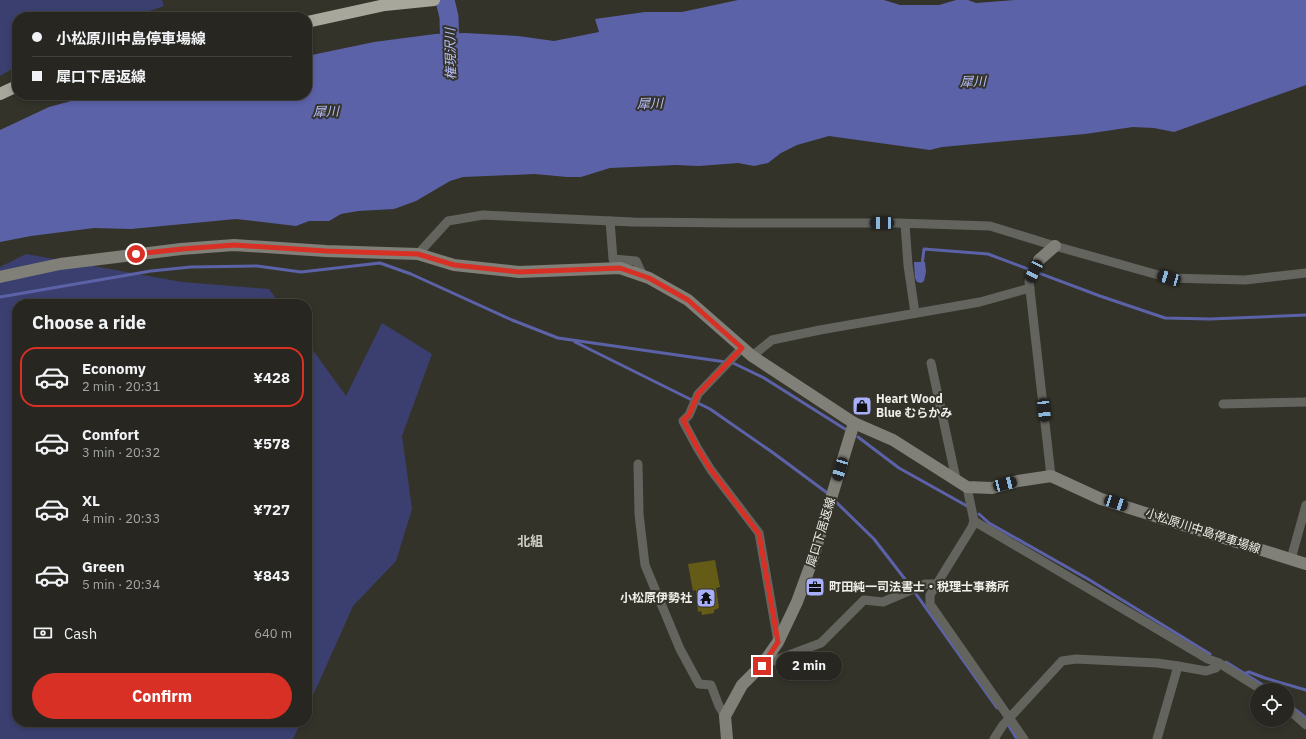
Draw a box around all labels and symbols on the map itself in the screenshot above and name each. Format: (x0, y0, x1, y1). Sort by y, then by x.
water label: 権現沢川 (442, 26, 459, 80)
water label: 犀川 (960, 73, 988, 90)
water label: 犀川 (637, 95, 665, 112)
water label: 犀川 (313, 103, 341, 120)
car (870, 217, 894, 229)
route start (127, 245, 145, 263)
car (1023, 258, 1045, 284)
car (1156, 269, 1182, 287)
place label: Heart Wood Blue むらかみ (876, 391, 952, 420)
shop icon: Heart Wood Blue むらかみ (851, 395, 873, 417)
car (1037, 397, 1051, 423)
car (831, 456, 849, 482)
car (992, 475, 1018, 493)
car (1103, 494, 1129, 512)
street label: 犀口下居返線 (803, 495, 838, 568)
street label: 小松原川中島停車場線 (1144, 505, 1263, 556)
district label: 北組 (517, 533, 543, 550)
office icon: 町田純一司法書士・税理士事務所 (804, 576, 826, 598)
place label: 町田純一司法書士・税理士事務所 (829, 579, 1009, 594)
temple icon: 小松原伊勢社 (695, 587, 717, 609)
place label: 小松原伊勢社 (620, 590, 692, 605)
callout: 2 min (776, 652, 842, 680)
route end (753, 657, 771, 675)

